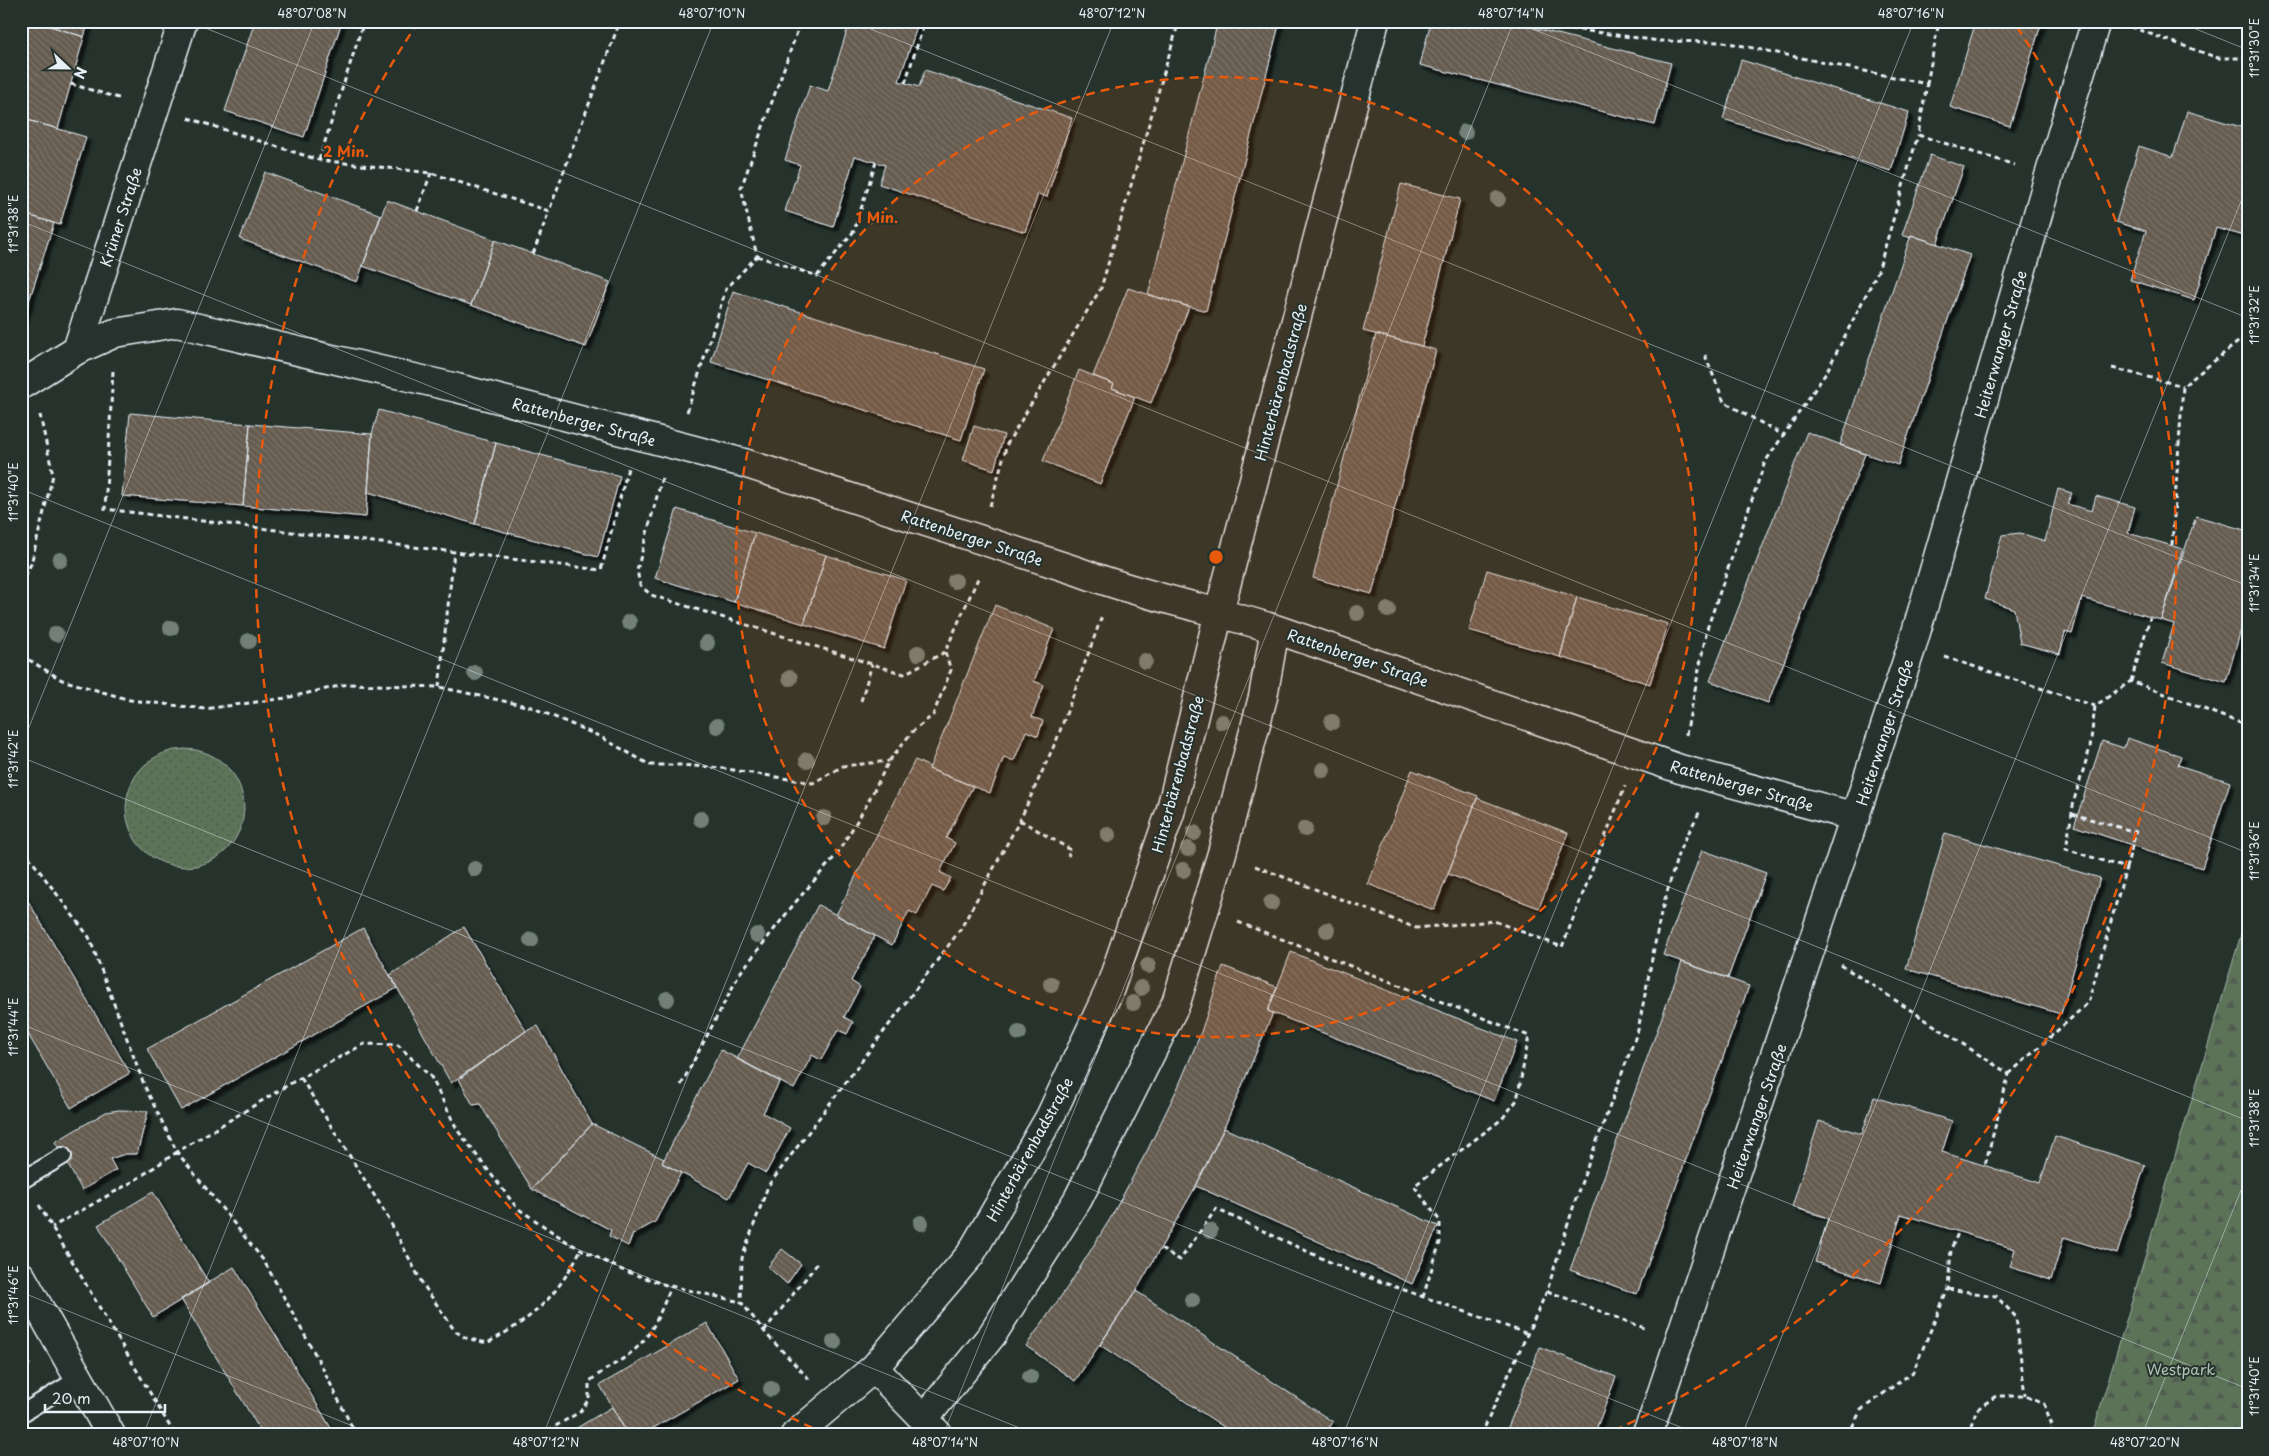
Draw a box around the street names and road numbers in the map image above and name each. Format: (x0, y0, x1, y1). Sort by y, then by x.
street label: Krüner Straße (93, 164, 147, 270)
street label: Heiterwanger Straße (1968, 267, 2032, 421)
street label: Hinterbärenbadstraße (1248, 301, 1312, 463)
street label: Rattenberger Straße (510, 391, 658, 451)
street label: Rattenberger Straße (898, 503, 1046, 571)
street label: Rattenberger Straße (1284, 622, 1432, 692)
street label: Heiterwanger Straße (1849, 656, 1919, 808)
street label: Hinterbärenbadstraße (1145, 693, 1209, 855)
street label: Rattenberger Straße (1668, 754, 1816, 816)
street label: Heiterwanger Straße (1720, 1040, 1792, 1192)
street label: Hinterbärenbadstraße (980, 1073, 1078, 1225)

